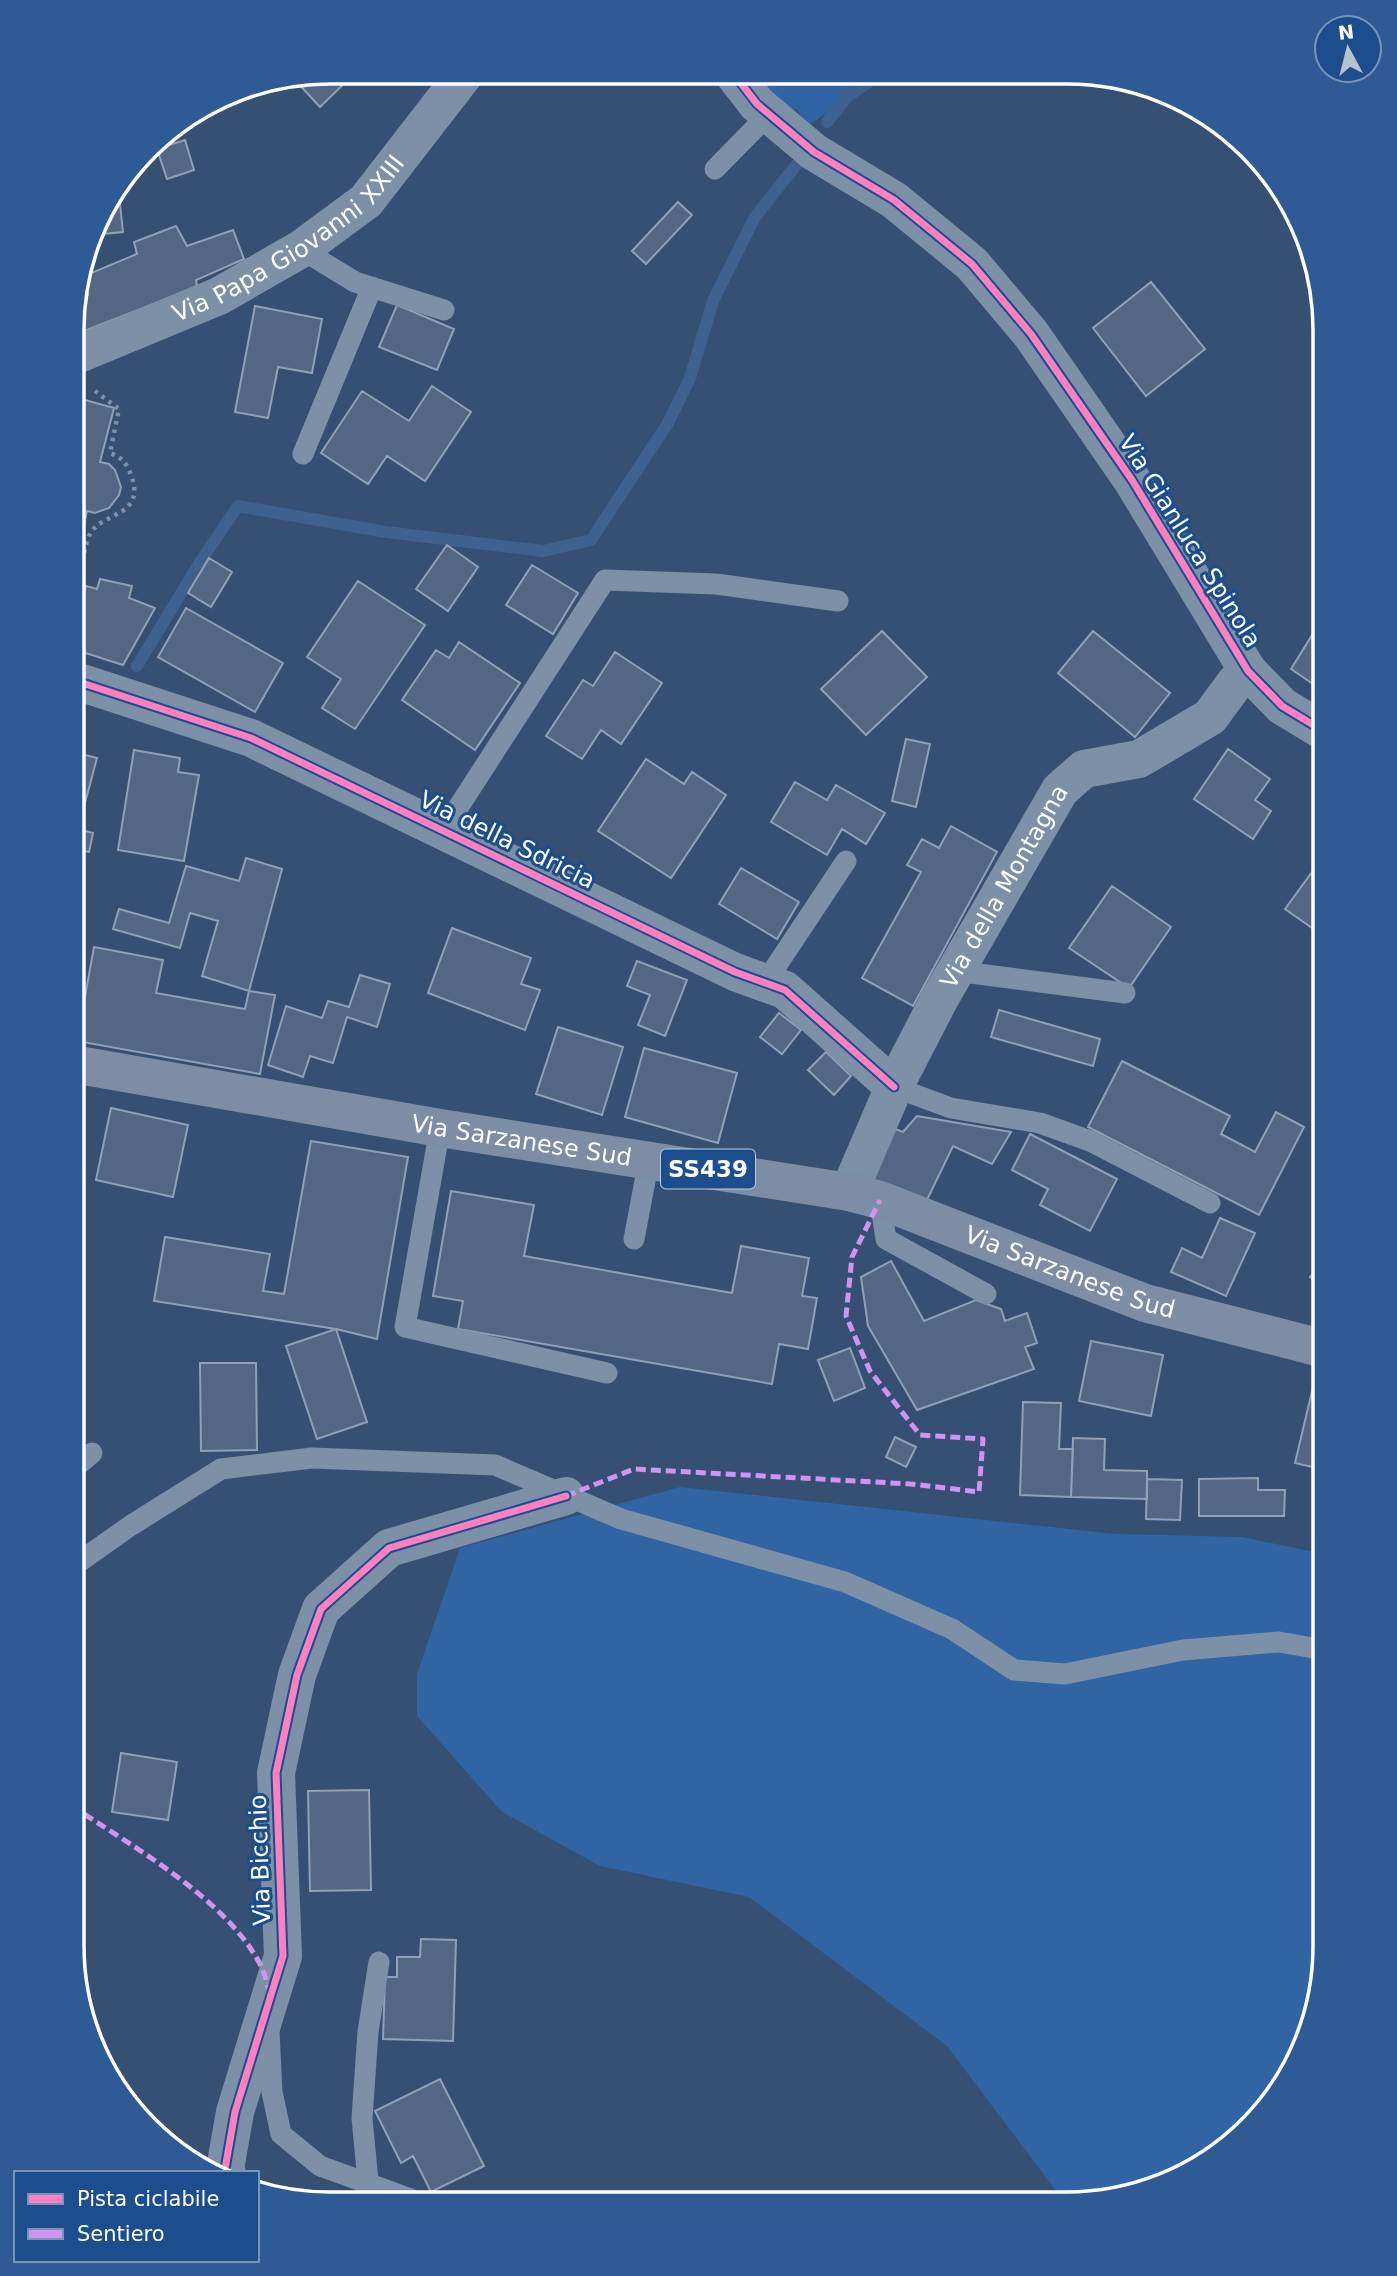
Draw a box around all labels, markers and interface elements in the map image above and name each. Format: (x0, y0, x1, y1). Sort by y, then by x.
north arrow (1313, 14, 1383, 84)
text: N (1337, 20, 1355, 44)
street label: Via Papa Giovanni XXIII (168, 150, 410, 328)
street label: Via Gianluca Spinola (1113, 429, 1267, 653)
street label: Via della Montagna (935, 780, 1074, 993)
street label: Via della Sdricia (415, 785, 599, 895)
street label: Via Sarzanese Sud (409, 1109, 634, 1172)
road number: SS439 (661, 1150, 755, 1188)
street label: Via Sarzanese Sud (961, 1220, 1178, 1324)
street label: Via Bicchio (244, 1794, 276, 1926)
legend (14, 2171, 259, 2262)
text: Pista ciclabile (77, 2187, 219, 2211)
text: Sentiero (77, 2222, 165, 2246)

